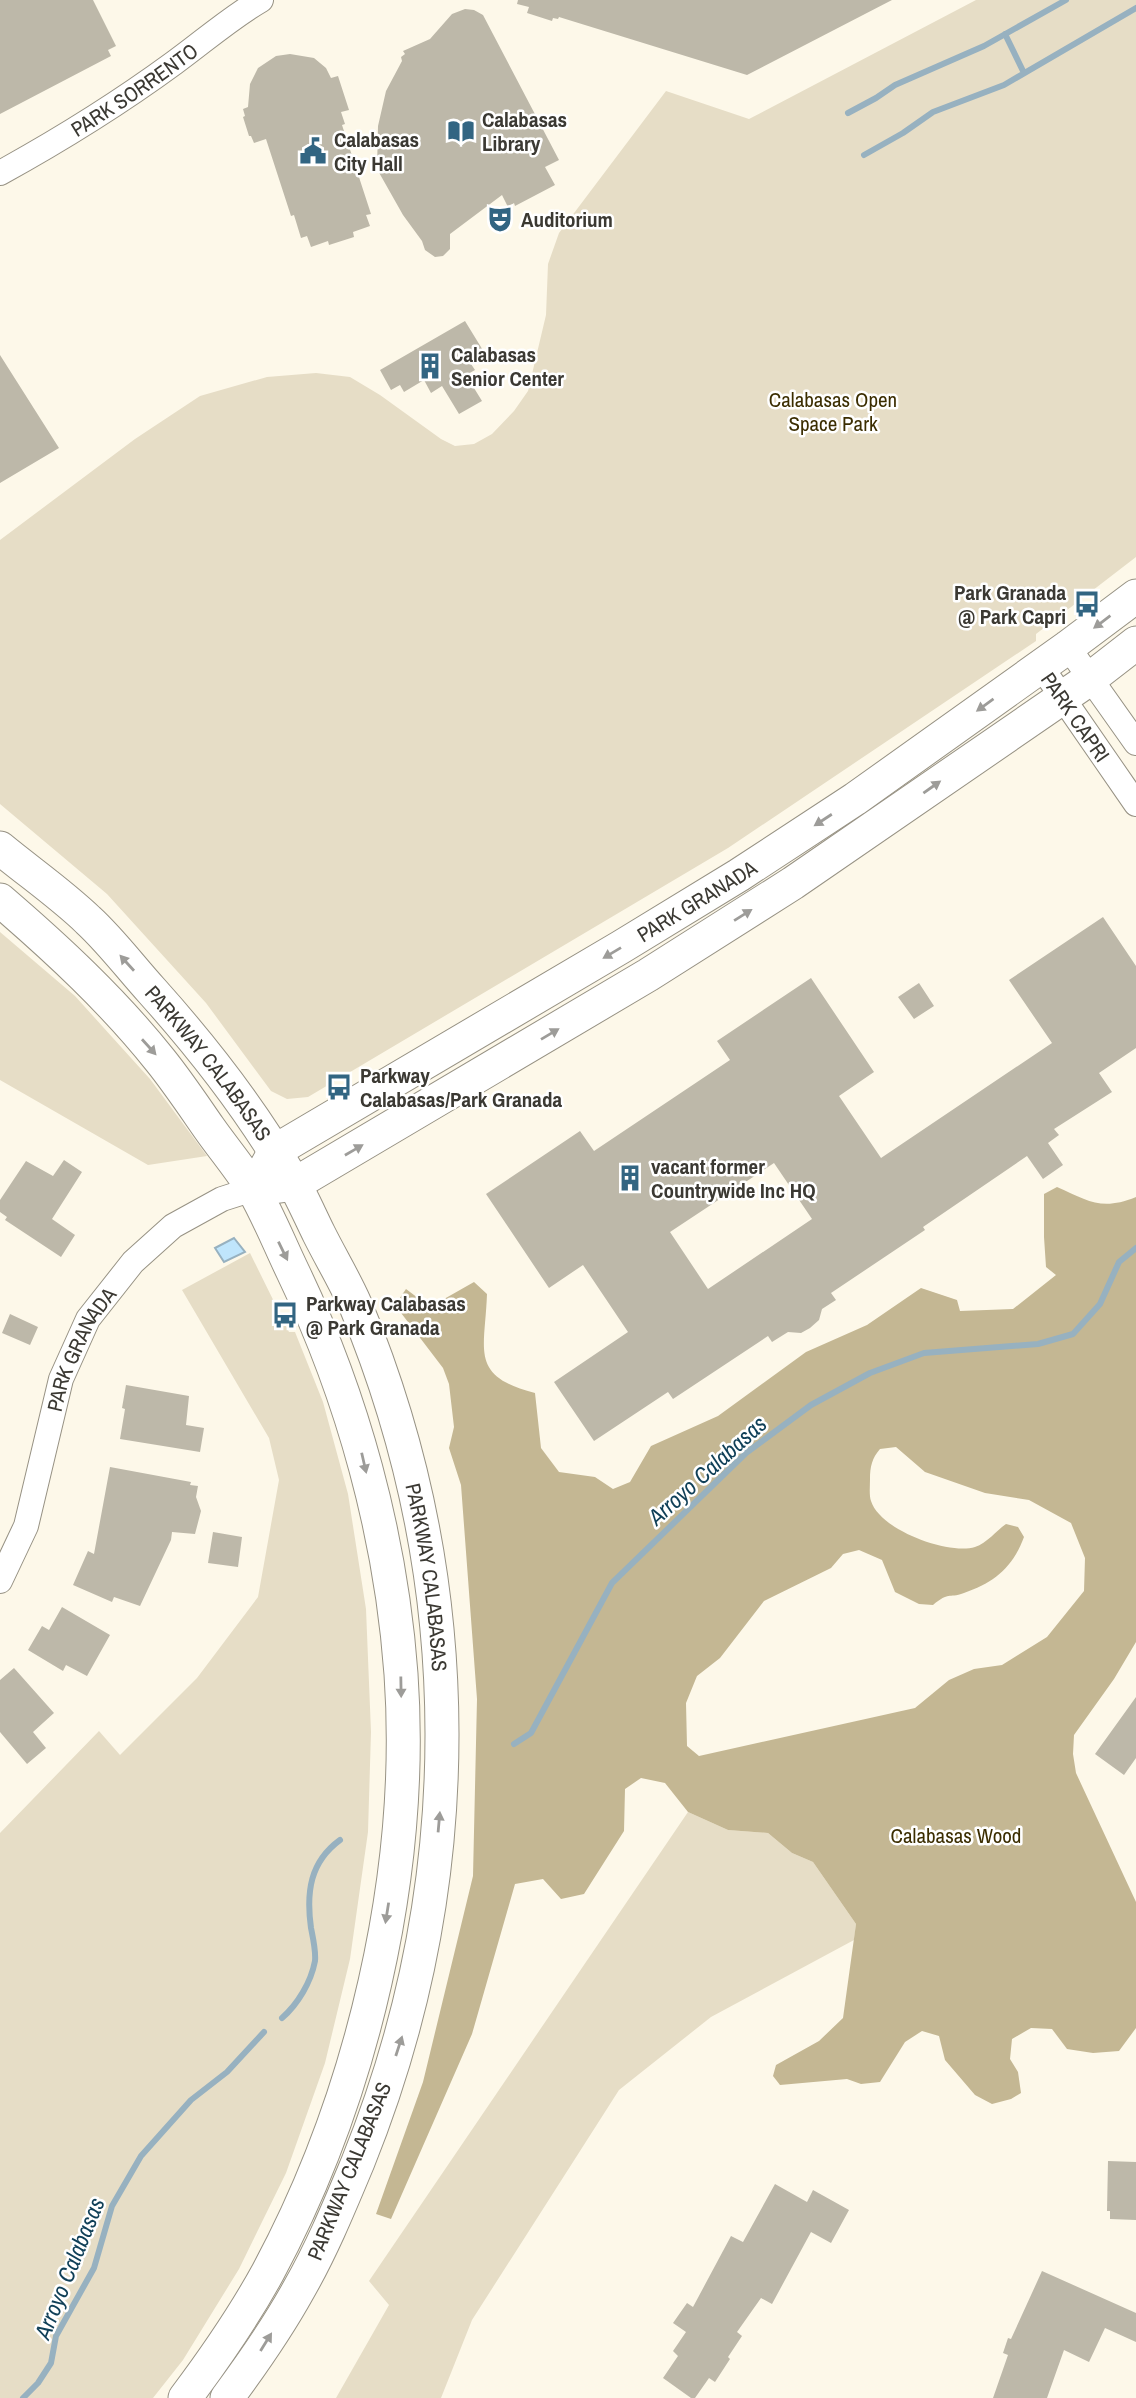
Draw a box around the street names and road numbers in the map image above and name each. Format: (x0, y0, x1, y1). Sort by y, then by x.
street label: PARK SORRENTO (65, 36, 204, 143)
street label: PARK CAPRI (1035, 666, 1117, 768)
street label: PARK GRANADA (631, 853, 763, 948)
street label: PARKWAY CALABASAS (139, 979, 279, 1146)
street label: PARK GRANADA (39, 1281, 123, 1414)
street label: PARKWAY CALABASAS (399, 1480, 455, 1672)
street label: PARKWAY CALABASAS (300, 2078, 398, 2264)

